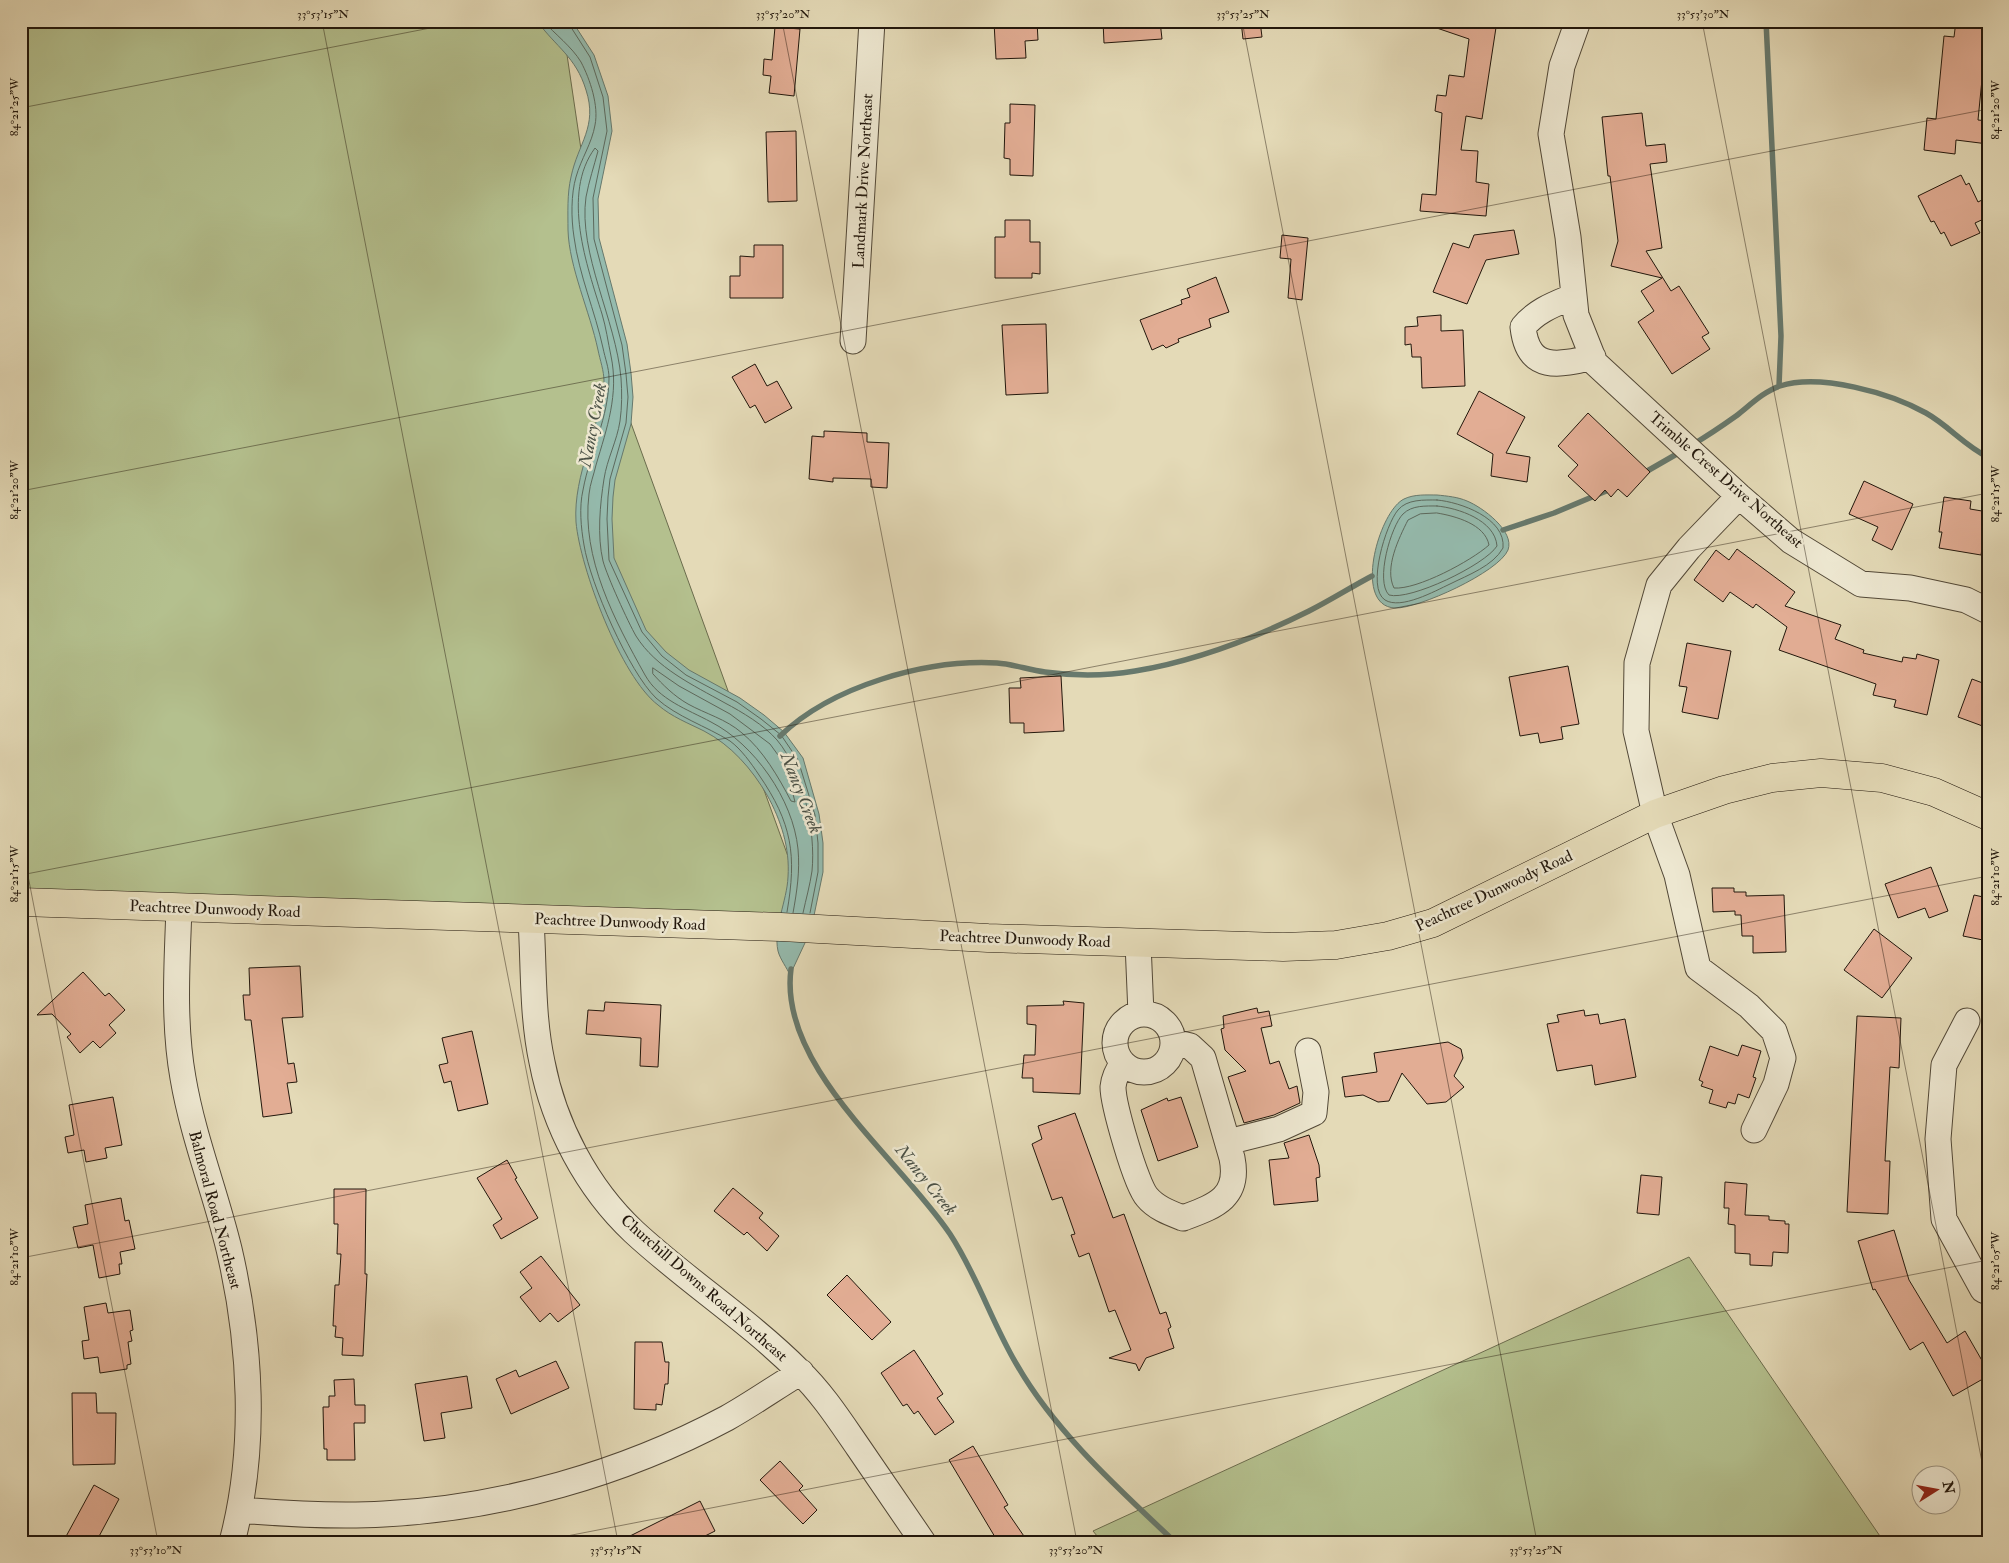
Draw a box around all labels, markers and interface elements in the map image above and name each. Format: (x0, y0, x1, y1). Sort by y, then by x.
text: 33°53'15"N (297, 7, 349, 22)
text: 33°53'20"N (756, 7, 811, 22)
text: 33°53'25"N (1216, 7, 1270, 22)
text: 33°53'30"N (1676, 7, 1730, 22)
text: 84°21'25"W (7, 77, 22, 136)
text: 84°21'20"W (1988, 79, 2003, 140)
street label: Landmark Drive Northeast (848, 93, 878, 269)
water label: Nancy Creek (573, 381, 612, 470)
street label: Trimble Crest Drive Northeast (1645, 408, 1807, 552)
text: 84°21'20"W (7, 459, 22, 520)
text: 84°21'15"W (1988, 465, 2003, 522)
water label: Nancy Creek (775, 748, 827, 837)
text: 84°21'15"W (7, 845, 22, 902)
street label: Peachtree Dunwoody Road (1412, 846, 1576, 936)
text: 84°21'10"W (1988, 847, 2003, 906)
street label: Peachtree Dunwoody Road (129, 896, 301, 922)
street label: Peachtree Dunwoody Road (534, 909, 706, 935)
street label: Peachtree Dunwoody Road (939, 926, 1111, 952)
street label: Balmoral Road Northeast (184, 1129, 246, 1291)
water label: Nancy Creek (890, 1139, 962, 1220)
street label: Churchill Downs Road Northeast (617, 1210, 791, 1366)
text: 84°21'10"W (7, 1227, 22, 1286)
text: 84°21'05"W (1988, 1231, 2003, 1290)
north arrow (1912, 1466, 1962, 1516)
text: N (1939, 1479, 1958, 1496)
text: 33°53'10"N (130, 1543, 183, 1558)
text: 33°53'15"N (590, 1543, 642, 1558)
text: 33°53'20"N (1049, 1543, 1104, 1558)
text: 33°53'25"N (1509, 1543, 1563, 1558)

